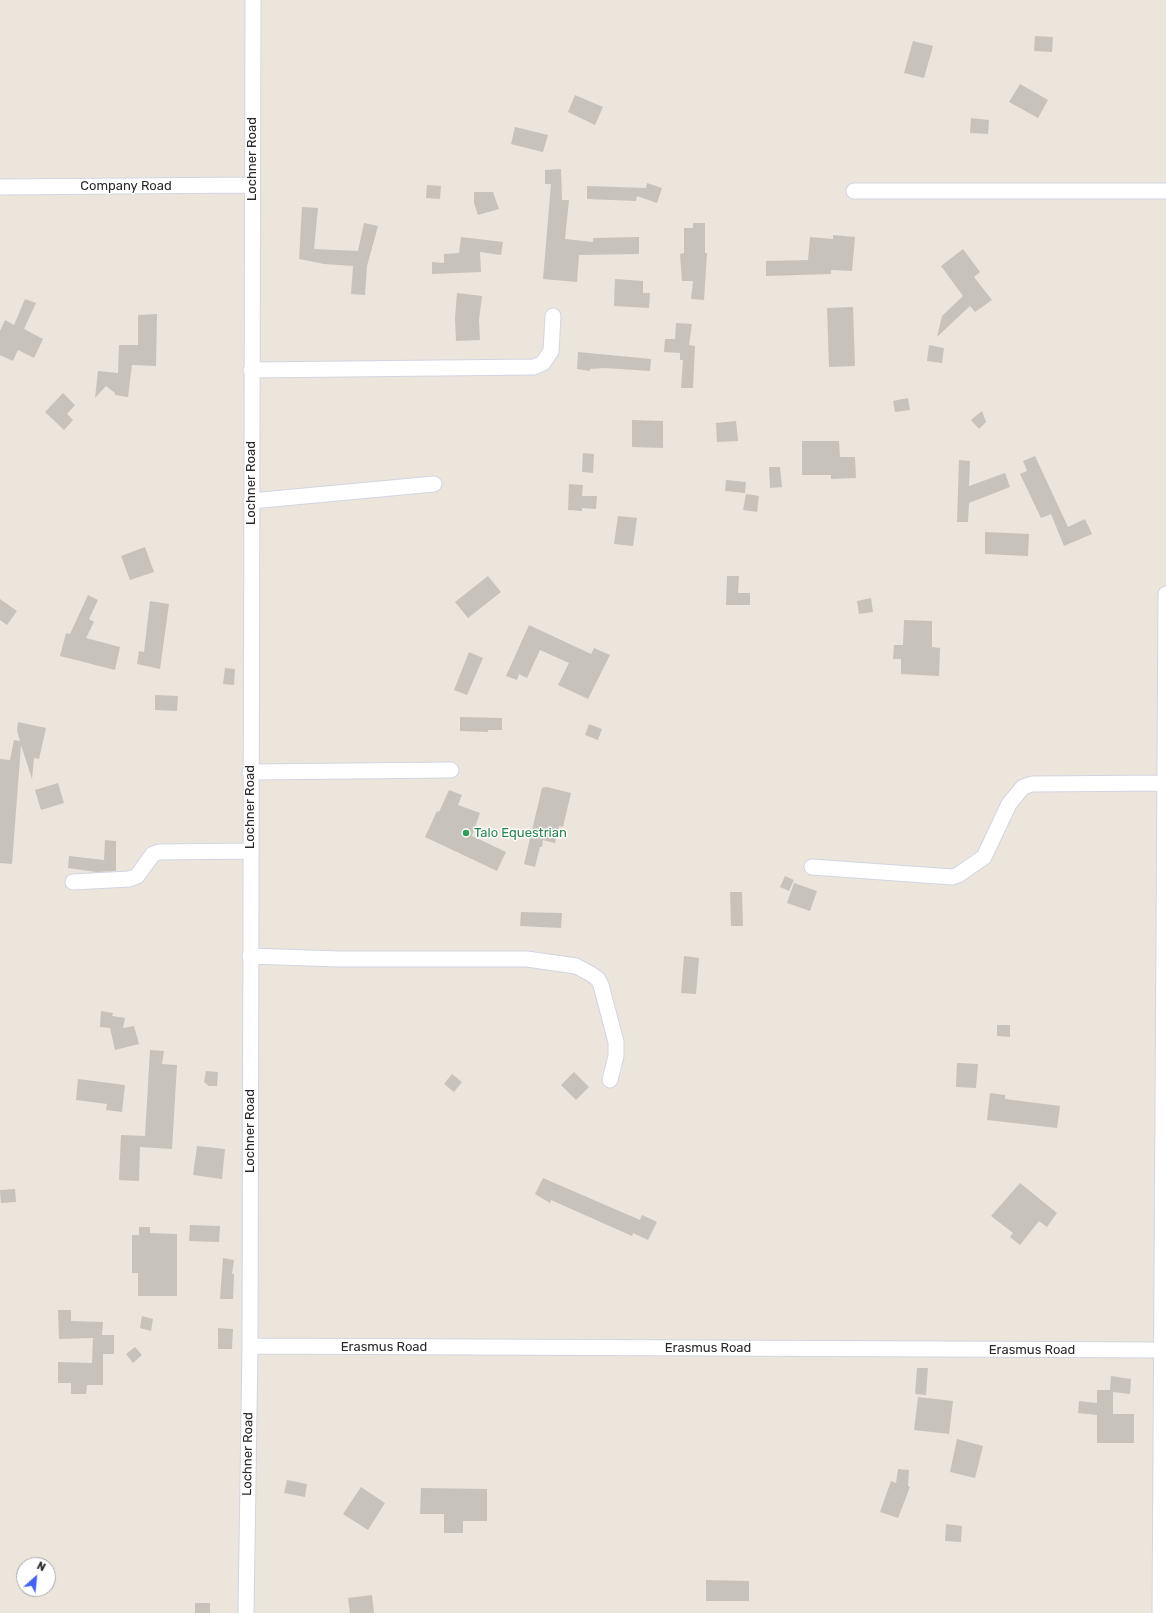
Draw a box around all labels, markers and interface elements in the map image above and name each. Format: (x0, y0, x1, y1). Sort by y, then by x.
street label: Lochner Road (244, 117, 260, 201)
street label: Company Road (80, 178, 172, 194)
street label: Lochner Road (243, 441, 259, 525)
street label: Lochner Road (242, 765, 258, 849)
place label: Talo Equestrian (474, 825, 567, 841)
marker: Talo Equestrian (461, 828, 471, 838)
street label: Lochner Road (242, 1089, 258, 1173)
street label: Erasmus Road (341, 1339, 427, 1355)
street label: Erasmus Road (665, 1340, 751, 1356)
street label: Erasmus Road (989, 1342, 1075, 1358)
street label: Lochner Road (239, 1412, 257, 1496)
north arrow (16, 1557, 56, 1597)
text: N (35, 1559, 48, 1574)

